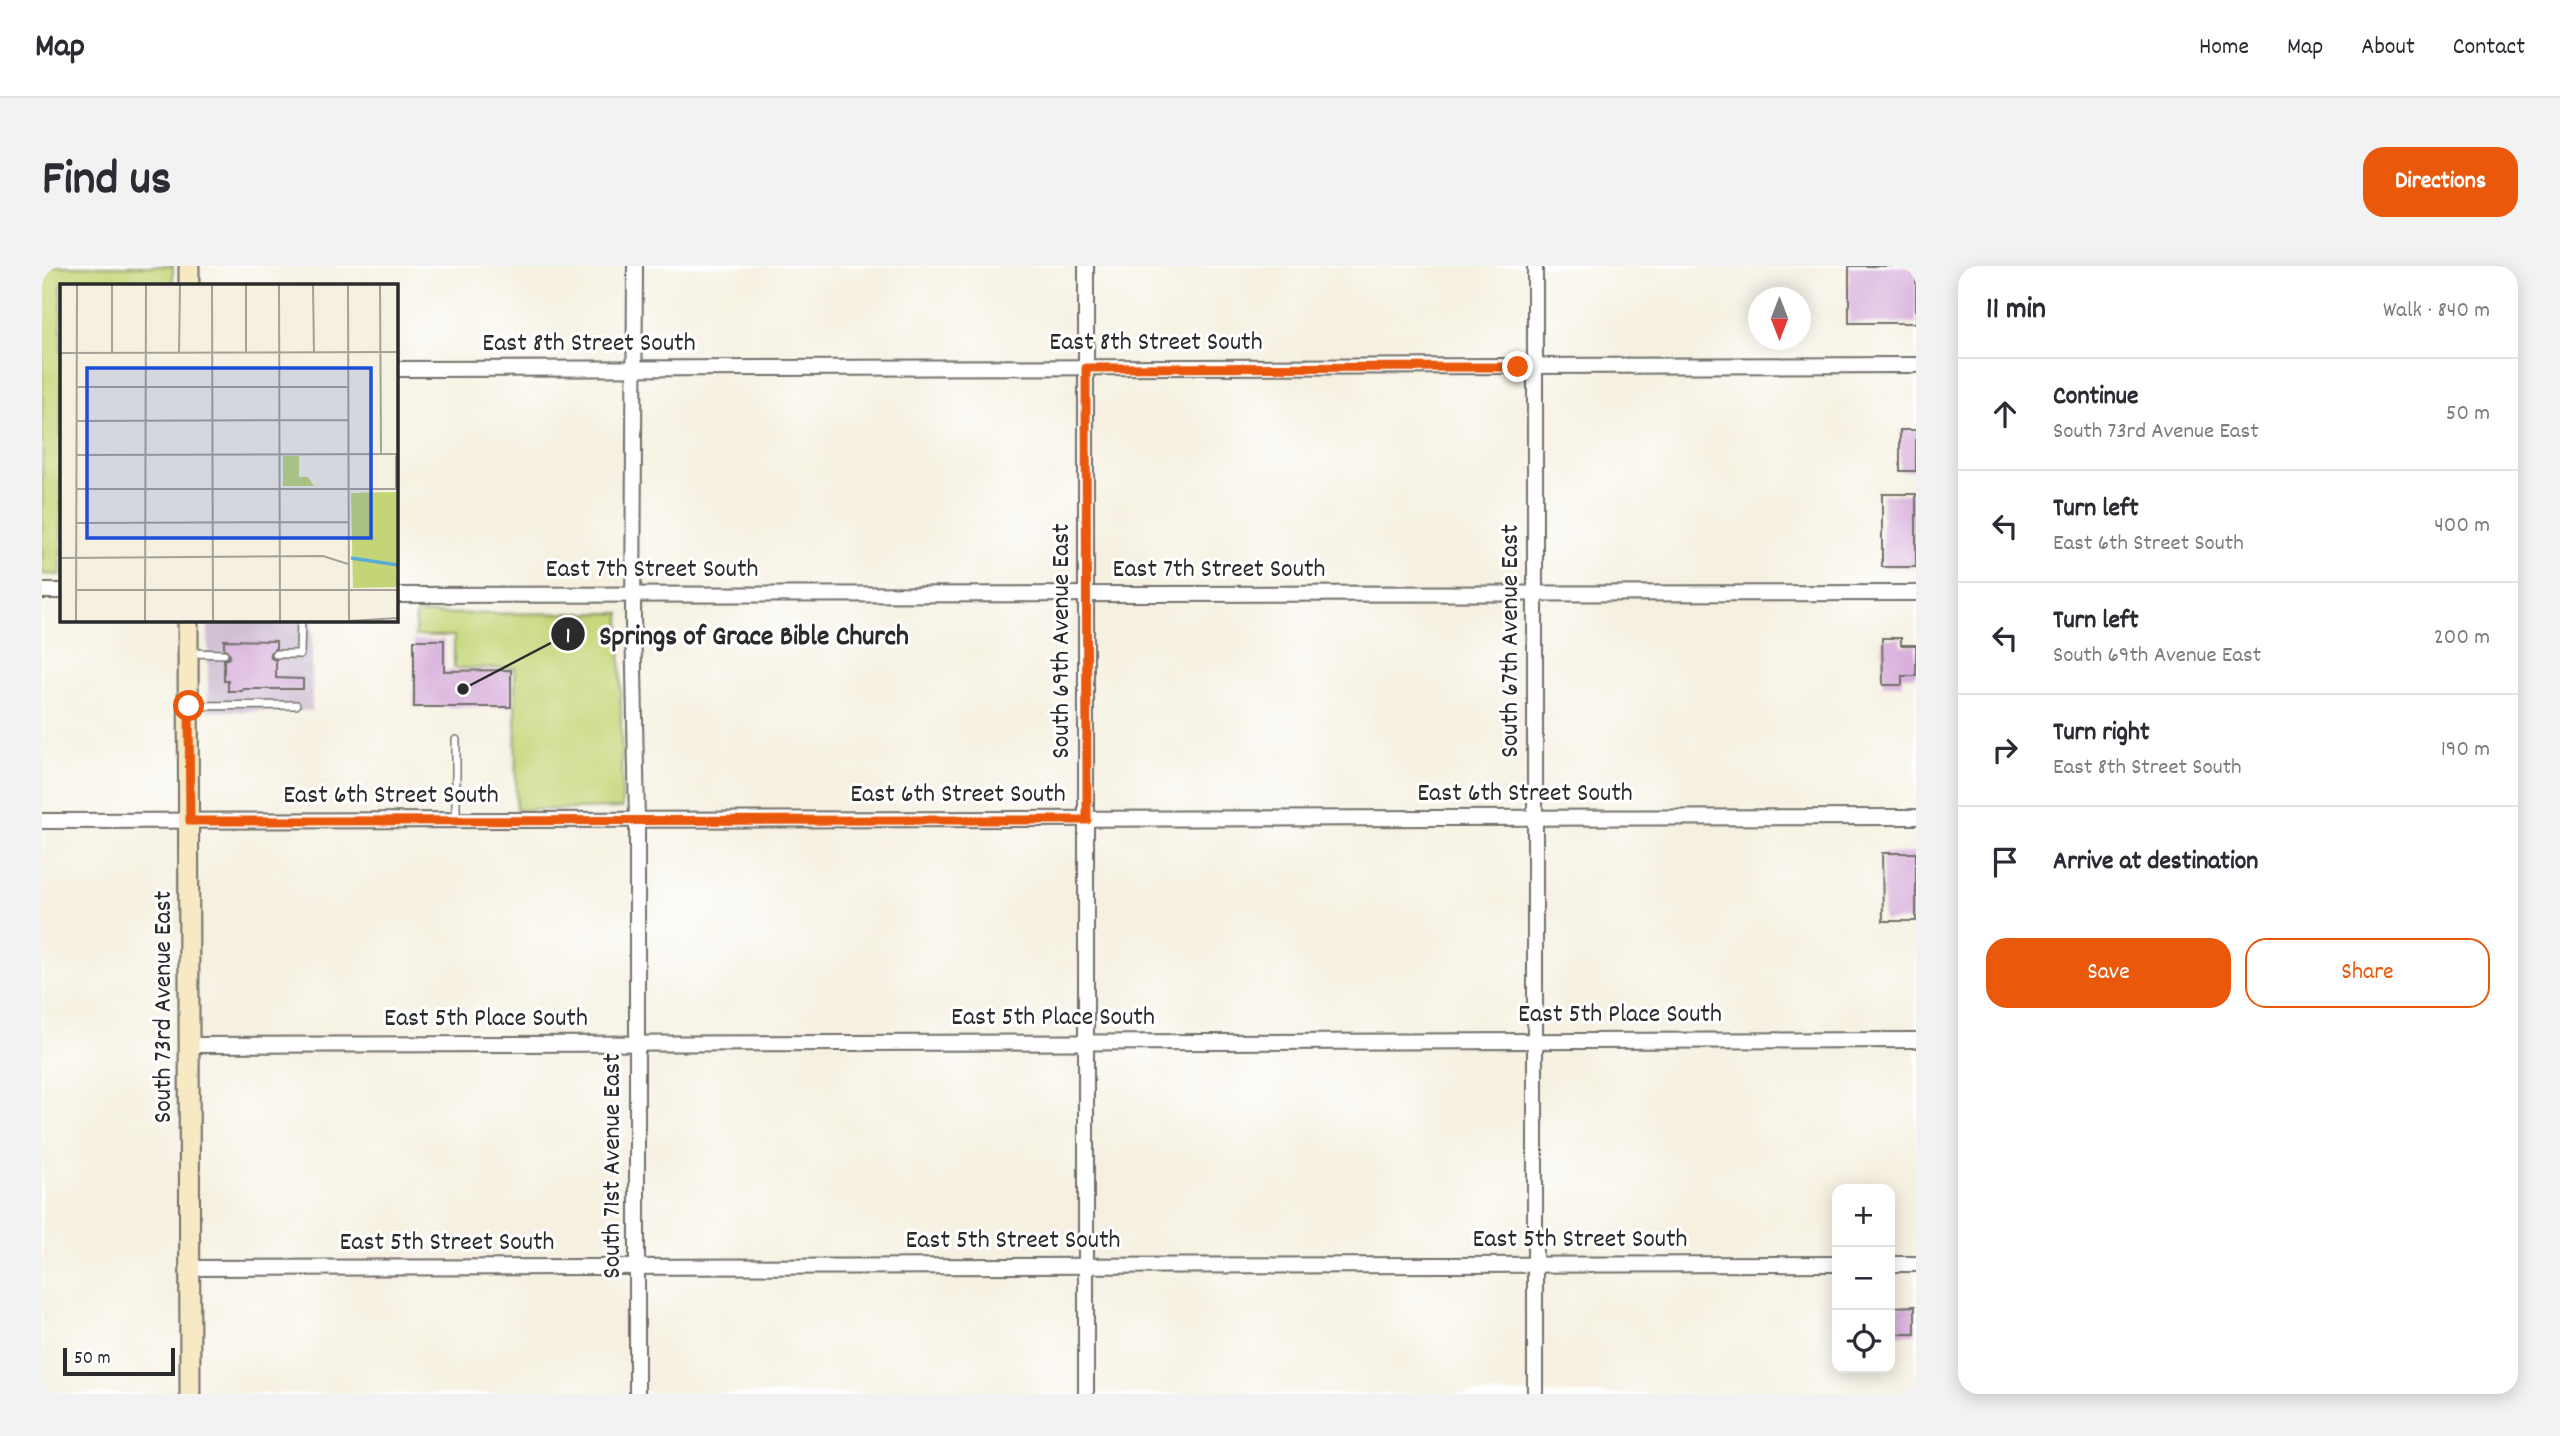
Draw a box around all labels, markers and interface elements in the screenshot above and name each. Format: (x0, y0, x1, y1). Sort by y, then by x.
text: Map (35, 25, 85, 72)
text: Home (2199, 31, 2249, 65)
text: Map (2287, 31, 2323, 65)
text: About (2361, 31, 2415, 65)
text: Contact (2453, 31, 2525, 65)
text: Find us (42, 147, 171, 217)
button: Directions (2363, 147, 2518, 217)
inset map (60, 284, 397, 621)
north arrow (1748, 287, 1811, 350)
text: 11 min (1986, 290, 2046, 333)
text: Walk · 840 m (2383, 295, 2490, 328)
street label: East 8th Street South (1049, 325, 1263, 362)
street label: East 8th Street South (482, 326, 696, 363)
route end (1502, 351, 1533, 382)
text: Continue (2053, 379, 2138, 416)
icon: ahead (1986, 395, 2024, 433)
text: 50 m (2446, 398, 2490, 431)
text: South 73rd Avenue East (2053, 416, 2259, 449)
text: Turn left (2053, 491, 2139, 528)
icon: left (1986, 507, 2024, 545)
text: 400 m (2434, 510, 2490, 543)
street label: South 69th Avenue East (1044, 523, 1081, 759)
street label: South 67th Avenue East (1493, 524, 1530, 758)
text: East 6th Street South (2053, 528, 2244, 561)
street label: East 7th Street South (546, 552, 758, 589)
street label: East 7th Street South (1113, 552, 1325, 589)
text: Turn left (2053, 603, 2139, 640)
callout: Springs of Grace Bible Church (551, 610, 923, 659)
text: Springs of Grace Bible Church (599, 619, 909, 659)
icon: left (1986, 619, 2024, 657)
text: 200 m (2434, 622, 2490, 655)
text: 1 (566, 623, 570, 653)
text: South 69th Avenue East (2053, 640, 2261, 673)
route start (173, 690, 204, 721)
text: Turn right (2053, 715, 2150, 752)
icon: right (1986, 731, 2024, 769)
text: 190 m (2441, 734, 2490, 767)
text: East 8th Street South (2053, 752, 2242, 785)
street label: East 6th Street South (1417, 776, 1633, 813)
street label: East 6th Street South (850, 777, 1066, 814)
street label: East 6th Street South (283, 778, 499, 815)
icon: arrive (1986, 843, 2024, 881)
text: Arrive at destination (2053, 844, 2258, 881)
street label: South 73rd Avenue East (146, 890, 183, 1123)
button: Save (1986, 938, 2231, 1008)
button: Share (2245, 938, 2490, 1008)
street label: East 5th Place South (1518, 997, 1722, 1034)
street label: East 5th Place South (951, 1000, 1155, 1037)
street label: East 5th Place South (384, 1001, 588, 1038)
street label: South 71st Avenue East (595, 1053, 632, 1279)
map controls (1832, 1184, 1895, 1373)
button: + (1832, 1184, 1895, 1247)
street label: East 5th Street South (1473, 1222, 1687, 1259)
street label: East 5th Street South (906, 1223, 1120, 1260)
street label: East 5th Street South (340, 1225, 554, 1262)
button: − (1832, 1247, 1895, 1310)
button: locate (1832, 1310, 1895, 1373)
scale bar (63, 1345, 175, 1377)
text: 50 m (74, 1346, 111, 1373)

